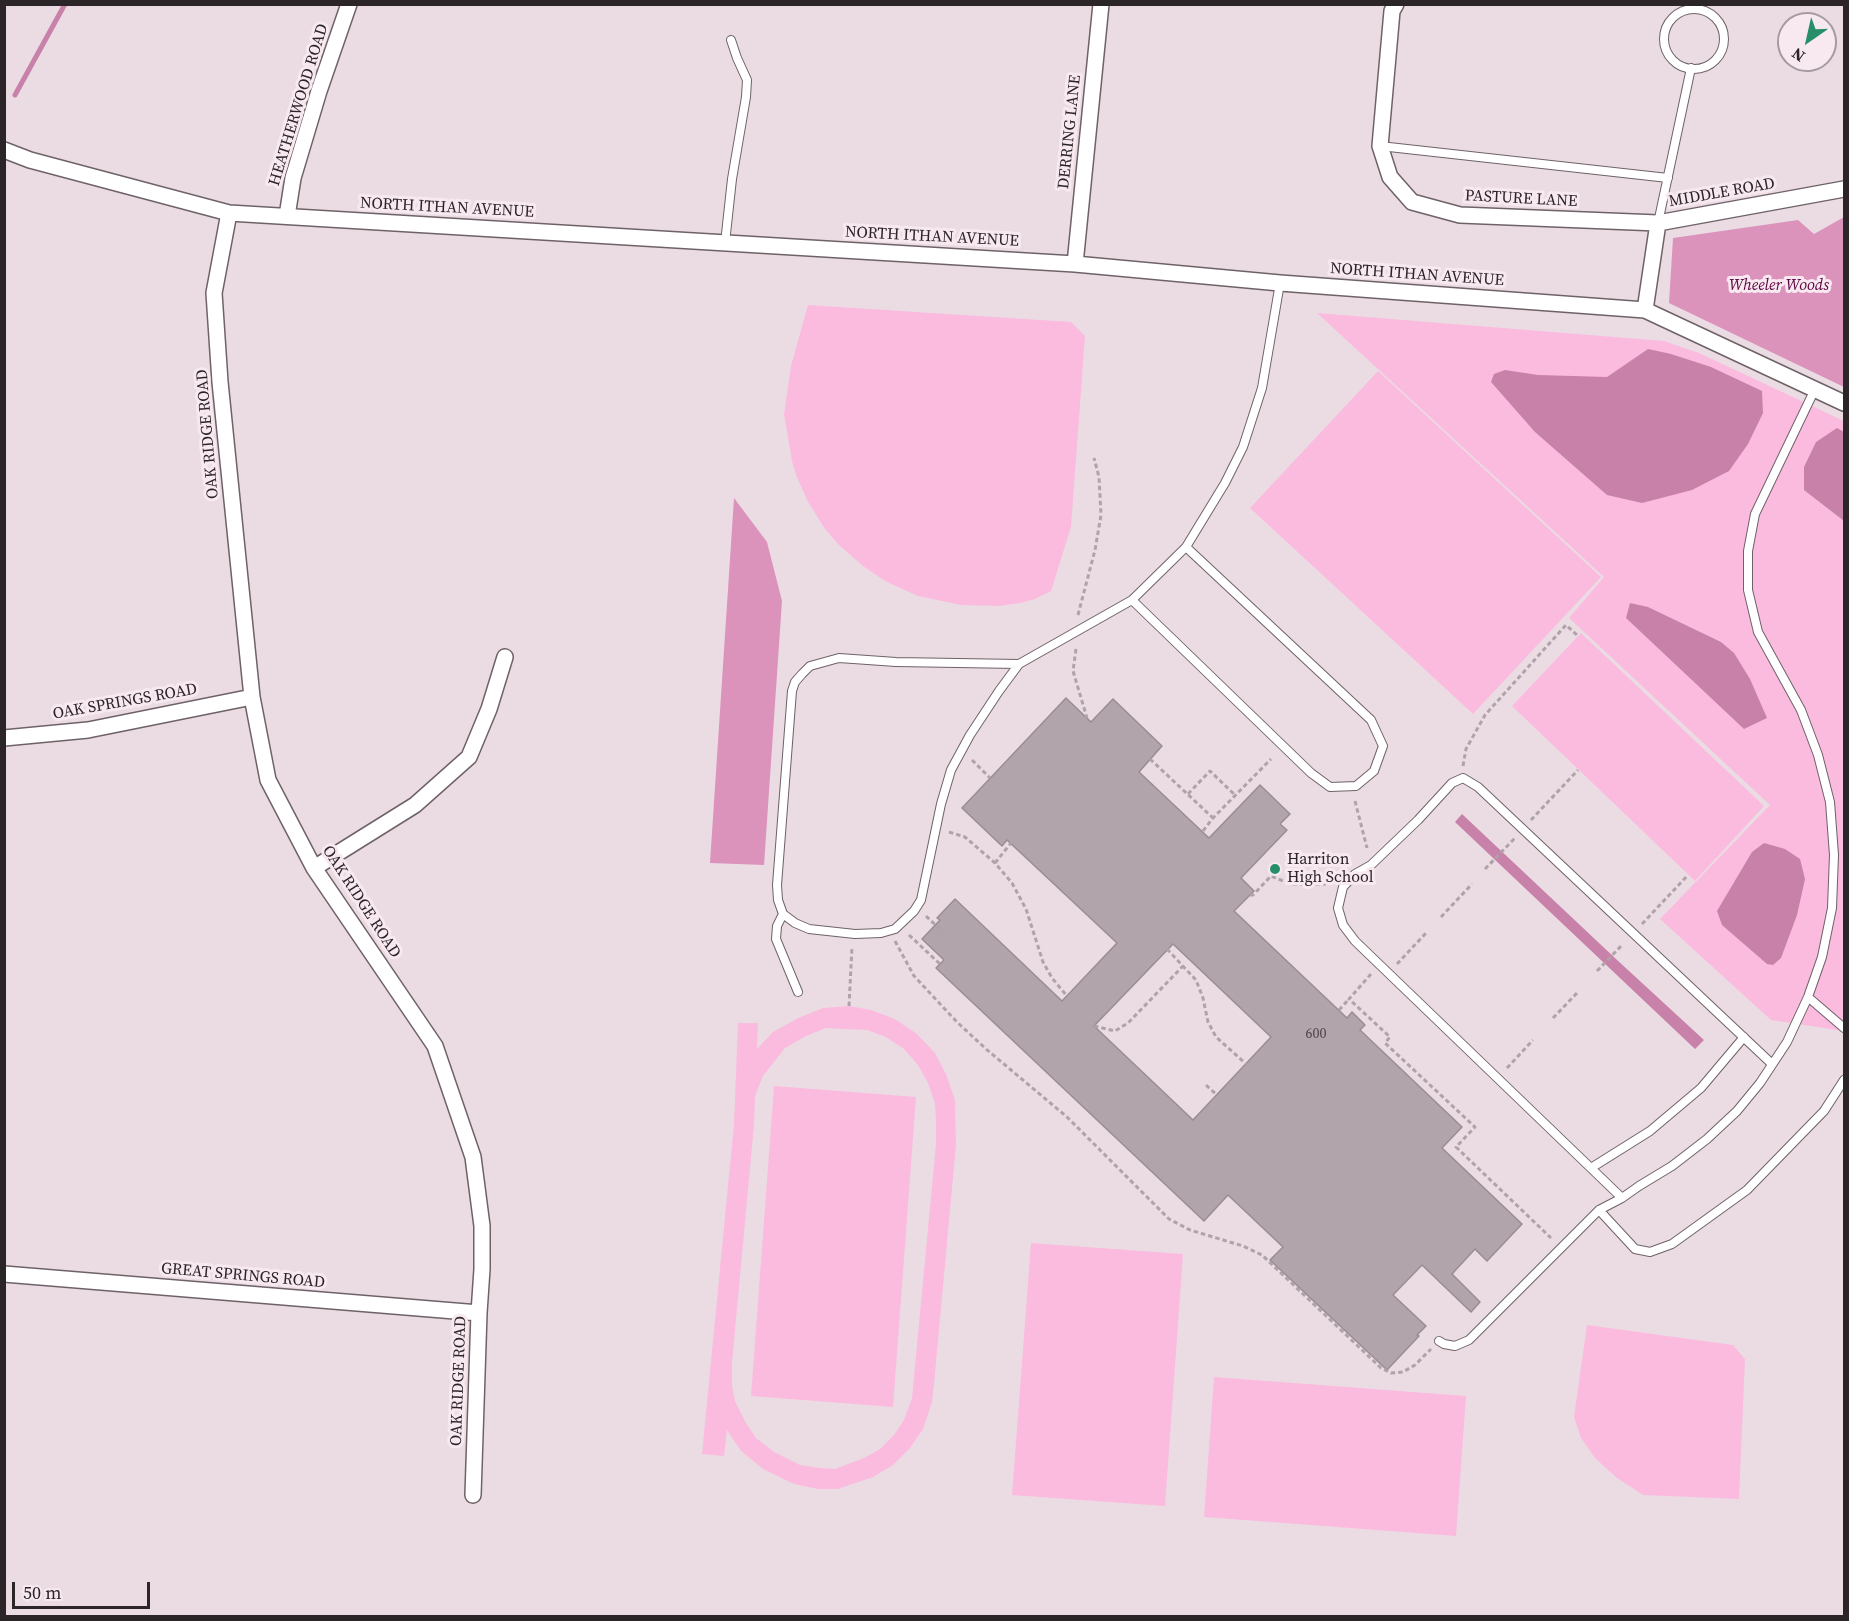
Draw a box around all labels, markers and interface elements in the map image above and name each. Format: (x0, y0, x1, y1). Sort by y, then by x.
north arrow (1777, 12, 1837, 72)
street label: HEATHERWOOD ROAD (265, 22, 333, 188)
text: N (1787, 43, 1809, 68)
street label: DERRING LANE (1054, 74, 1086, 190)
street label: MIDDLE ROAD (1667, 174, 1777, 212)
street label: PASTURE LANE (1464, 186, 1578, 212)
street label: NORTH ITHAN AVENUE (360, 194, 534, 222)
street label: NORTH ITHAN AVENUE (845, 223, 1019, 251)
street label: NORTH ITHAN AVENUE (1329, 259, 1505, 291)
park label: Wheeler Woods (1729, 276, 1829, 296)
street label: OAK RIDGE ROAD (193, 368, 223, 500)
street label: OAK SPRINGS ROAD (51, 680, 199, 724)
street label: OAK RIDGE ROAD (318, 842, 404, 962)
place label: Harriton High School (1287, 850, 1373, 888)
marker: Harriton High School (1268, 862, 1282, 876)
house number: 600 (1306, 1026, 1326, 1042)
street label: GREAT SPRINGS ROAD (160, 1259, 326, 1293)
street label: OAK RIDGE ROAD (447, 1316, 471, 1446)
scale bar (15, 1570, 153, 1608)
text: 50 m (23, 1580, 61, 1605)

